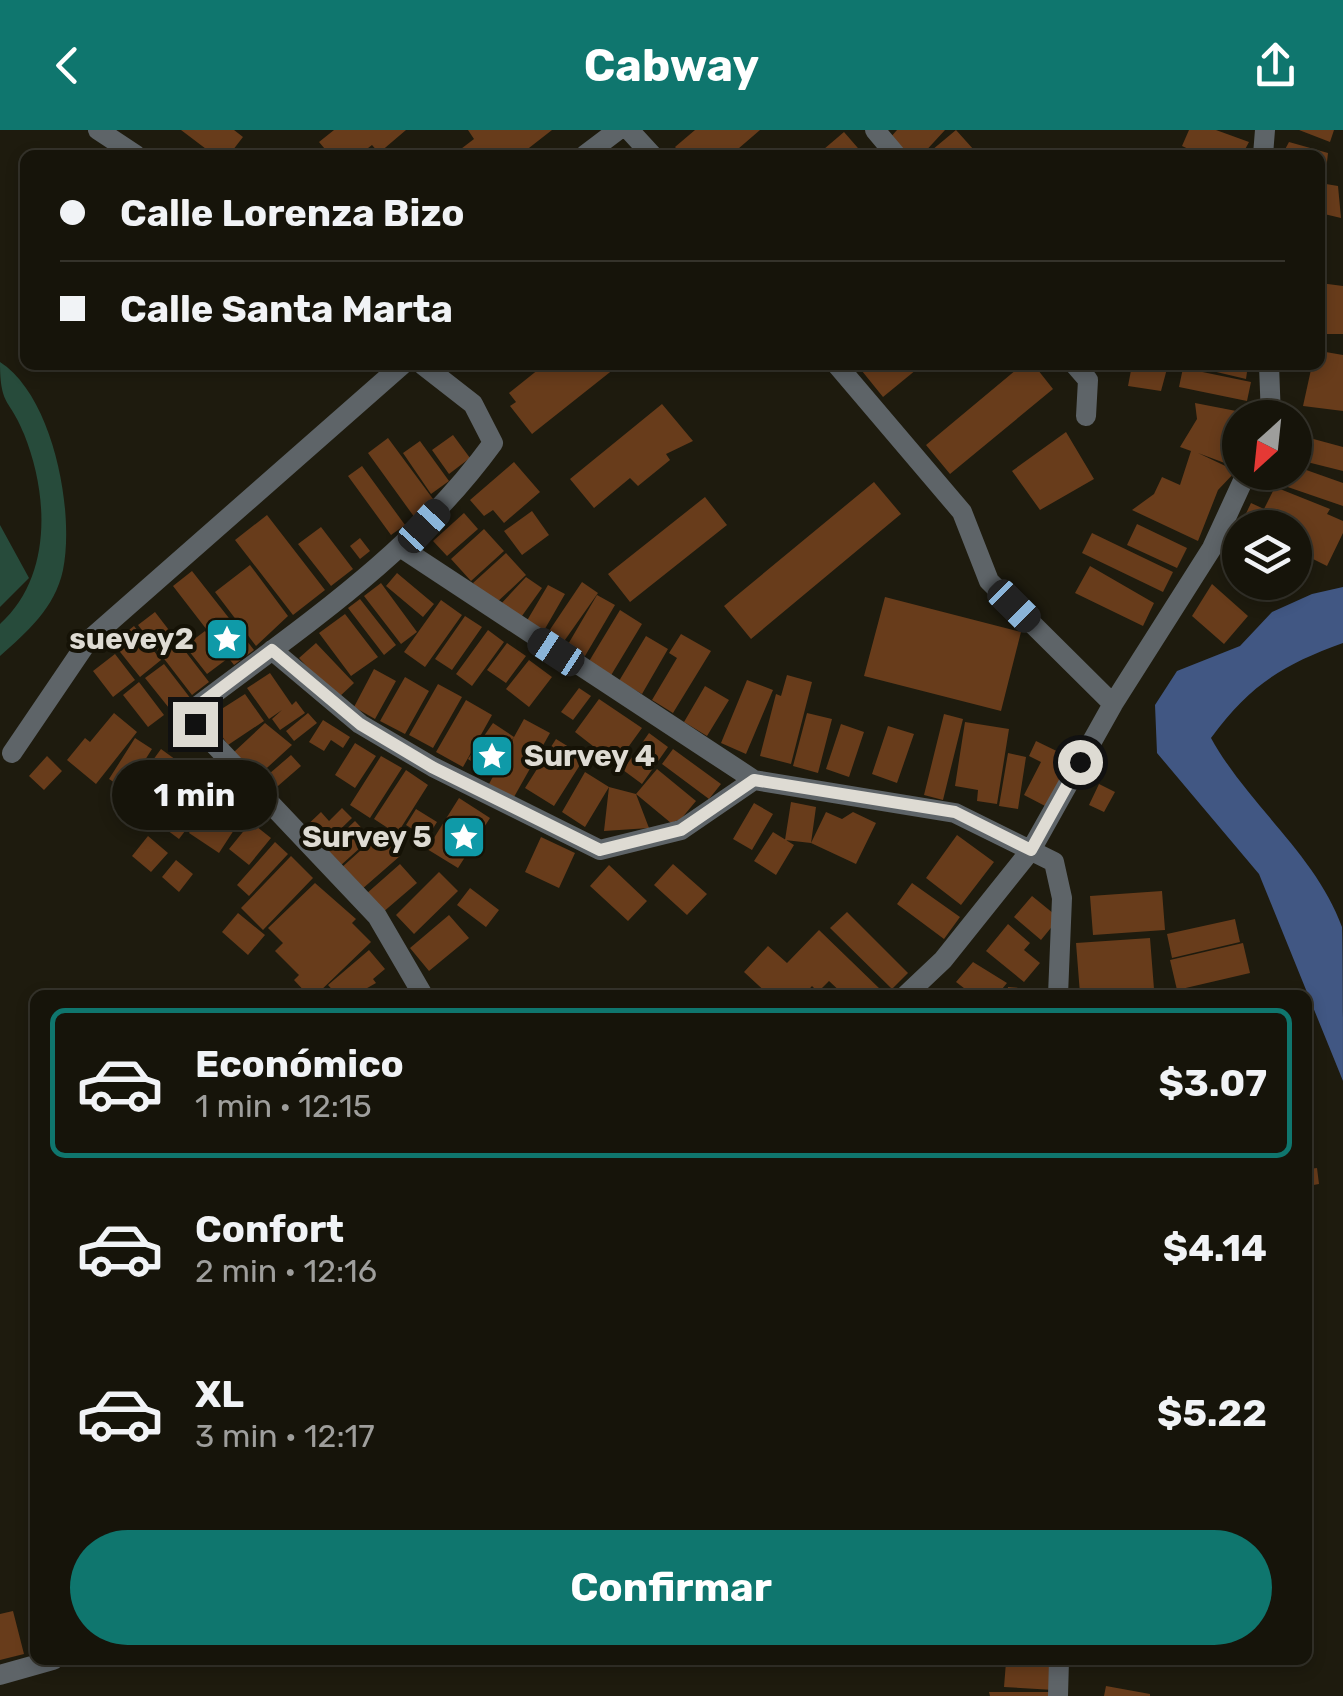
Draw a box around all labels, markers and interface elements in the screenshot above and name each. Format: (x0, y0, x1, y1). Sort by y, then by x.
icon: back (40, 38, 95, 93)
icon: share (1248, 38, 1303, 93)
text: Cabway (584, 39, 759, 92)
text: Calle Lorenza Bizo (120, 190, 465, 236)
text: Calle Santa Marta (120, 286, 453, 332)
north arrow (1222, 400, 1312, 490)
map controls (1222, 400, 1312, 600)
car (393, 494, 455, 558)
button: layers (1222, 510, 1312, 600)
car (982, 574, 1046, 638)
place icon: suevey2 (204, 616, 250, 662)
place label: suevey2 (69, 621, 194, 657)
car (523, 623, 589, 681)
route end (173, 702, 218, 747)
place icon: Survey 4 (469, 733, 515, 779)
place label: Survey 4 (524, 738, 655, 774)
route start (1058, 740, 1103, 785)
callout: 1 min (112, 759, 278, 829)
text: 1 min (154, 776, 235, 814)
place icon: Survey 5 (441, 814, 487, 860)
place label: Survey 5 (302, 819, 432, 855)
icon: car (75, 1038, 165, 1128)
text: Económico (195, 1041, 404, 1087)
text: $3.07 (1158, 1060, 1267, 1106)
text: 1 min · 12:15 (195, 1087, 372, 1125)
icon: car (75, 1203, 165, 1293)
text: Confort (195, 1206, 344, 1252)
text: $4.14 (1163, 1225, 1267, 1271)
text: 2 min · 12:16 (195, 1252, 377, 1290)
icon: car (75, 1368, 165, 1458)
text: XL (195, 1371, 244, 1417)
text: $5.22 (1157, 1390, 1267, 1436)
text: 3 min · 12:17 (195, 1417, 375, 1455)
button: Confirmar (70, 1530, 1272, 1645)

